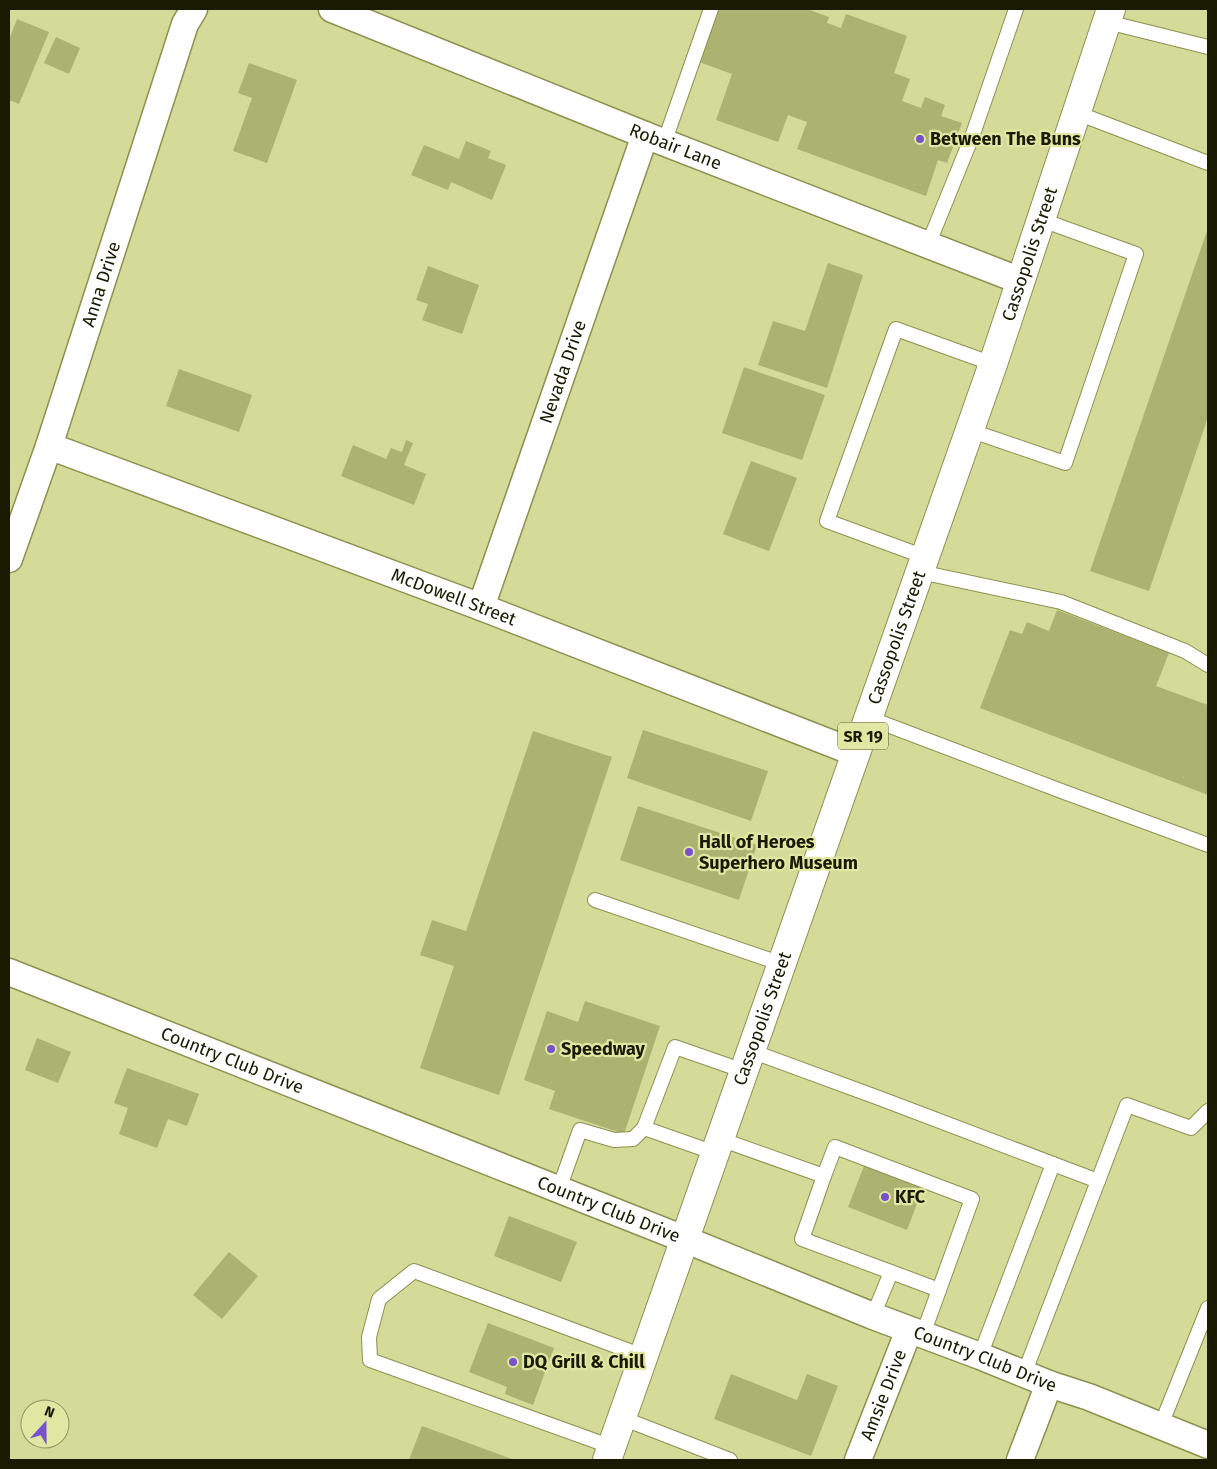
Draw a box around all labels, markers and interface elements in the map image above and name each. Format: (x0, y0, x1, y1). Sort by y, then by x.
street label: Robair Lane (626, 119, 725, 175)
place label: Between The Buns (930, 128, 1081, 150)
marker: Between The Buns (914, 133, 926, 145)
street label: Cassopolis Street (997, 183, 1062, 324)
street label: Anna Drive (77, 239, 125, 329)
street label: Nevada Drive (535, 317, 591, 426)
street label: McDowell Street (388, 564, 520, 631)
street label: Cassopolis Street (863, 567, 931, 707)
road number: SR 19 (838, 722, 888, 749)
place label: Hall of Heroes Superhero Museum (699, 831, 858, 874)
marker: Hall of Heroes Superhero Museum (683, 846, 695, 858)
street label: Cassopolis Street (729, 948, 796, 1088)
street label: Country Club Drive (158, 1022, 307, 1098)
place label: Speedway (561, 1038, 646, 1060)
marker: Speedway (545, 1043, 557, 1055)
street label: Country Club Drive (534, 1171, 683, 1247)
place label: KFC (895, 1186, 926, 1208)
marker: KFC (879, 1191, 891, 1203)
street label: Country Club Drive (910, 1321, 1059, 1397)
street label: Amsie Drive (856, 1346, 911, 1444)
place label: DQ Grill & Chill (523, 1351, 645, 1373)
marker: DQ Grill & Chill (507, 1356, 519, 1368)
north arrow (20, 1399, 70, 1449)
text: N (42, 1403, 57, 1422)

